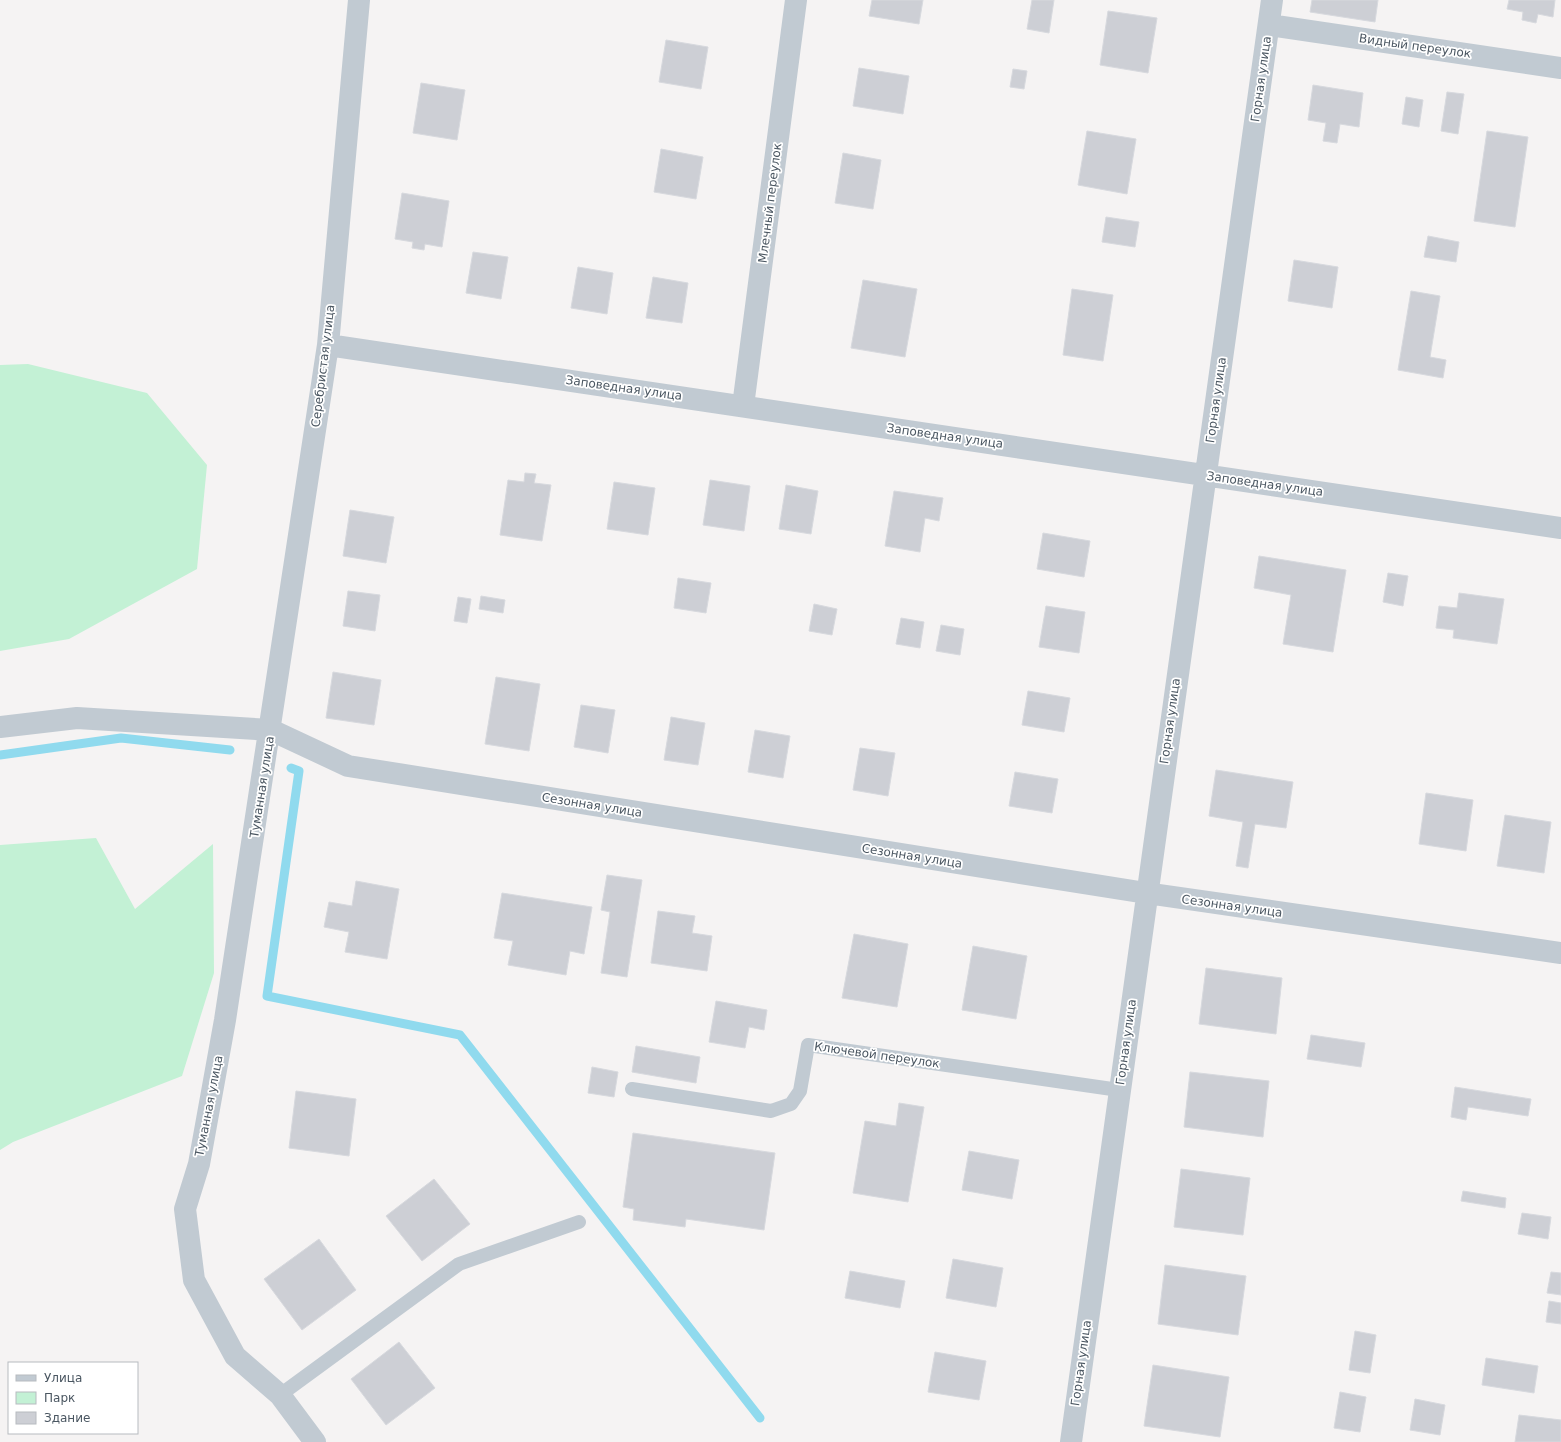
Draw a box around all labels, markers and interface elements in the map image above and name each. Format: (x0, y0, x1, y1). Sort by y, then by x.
street label: Видный переулок (1358, 31, 1472, 61)
street label: Горная улица (1248, 35, 1274, 123)
street label: Млечный переулок (756, 142, 784, 264)
street label: Серебристая улица (309, 304, 337, 428)
street label: Горная улица (1203, 356, 1229, 444)
street label: Заповедная улица (565, 373, 683, 403)
street label: Заповедная улица (886, 421, 1004, 451)
street label: Заповедная улица (1206, 469, 1324, 499)
street label: Горная улица (1157, 677, 1183, 765)
street label: Туманная улица (247, 735, 277, 840)
street label: Сезонная улица (541, 790, 643, 820)
street label: Сезонная улица (861, 841, 963, 871)
street label: Сезонная улица (1181, 892, 1283, 920)
street label: Горная улица (1113, 998, 1139, 1086)
street label: Ключевой переулок (813, 1039, 941, 1071)
street label: Туманная улица (192, 1054, 226, 1159)
street label: Горная улица (1068, 1319, 1094, 1407)
legend (8, 1362, 138, 1434)
text: Улица (44, 1371, 82, 1385)
text: Парк (44, 1391, 75, 1405)
text: Здание (44, 1411, 90, 1425)

